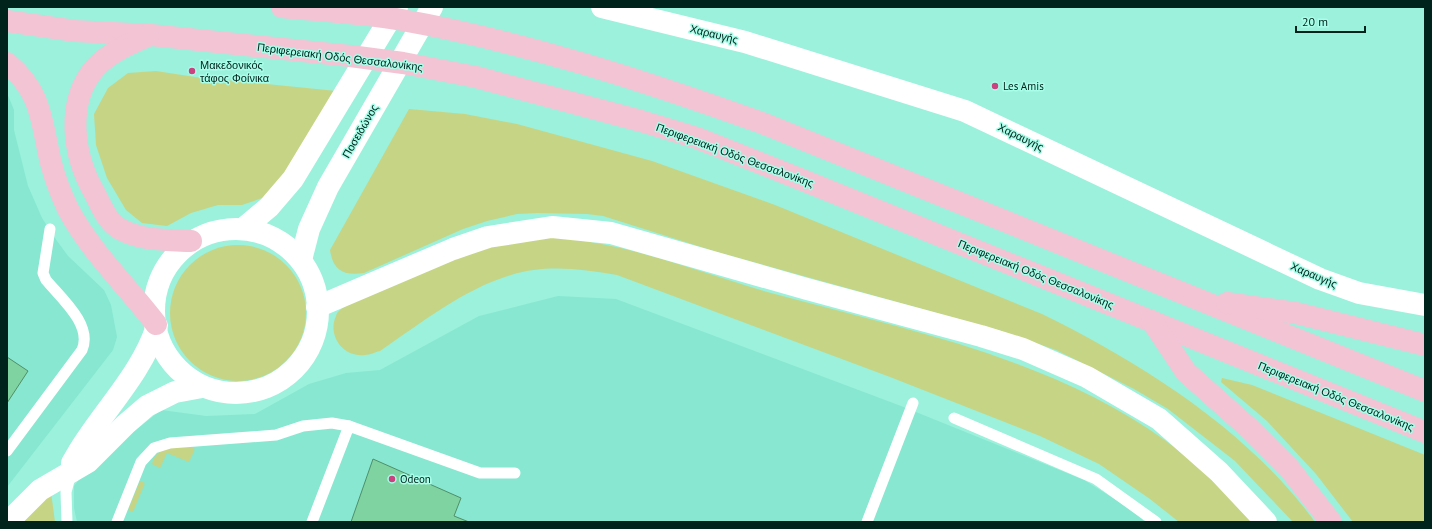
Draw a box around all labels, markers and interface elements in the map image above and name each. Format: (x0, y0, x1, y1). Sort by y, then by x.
scale bar (1296, 8, 1365, 34)
text: 20 m (1302, 14, 1328, 29)
street label: Χαραυγής (688, 21, 740, 47)
street label: Περιφερειακή Οδός Θεσσαλονίκης (256, 40, 424, 74)
place label: Μακεδονικός τάφος Φοίνικα (200, 58, 270, 85)
marker: Μακεδονικός τάφος Φοίνικα (187, 66, 197, 76)
place label: Les Amis (1003, 79, 1044, 93)
marker: Les Amis (990, 81, 1000, 91)
street label: Ποσειδώνος (339, 102, 381, 160)
street label: Περιφερειακή Οδός Θεσσαλονίκης (654, 120, 816, 190)
street label: Χαραυγής (996, 120, 1046, 154)
street label: Περιφερειακή Οδός Θεσσαλονίκης (956, 236, 1116, 312)
street label: Χαραυγής (1289, 259, 1339, 291)
street label: Περιφερειακή Οδός Θεσσαλονίκης (1256, 358, 1416, 434)
place label: Odeon (400, 472, 431, 486)
marker: Odeon (387, 474, 397, 484)

